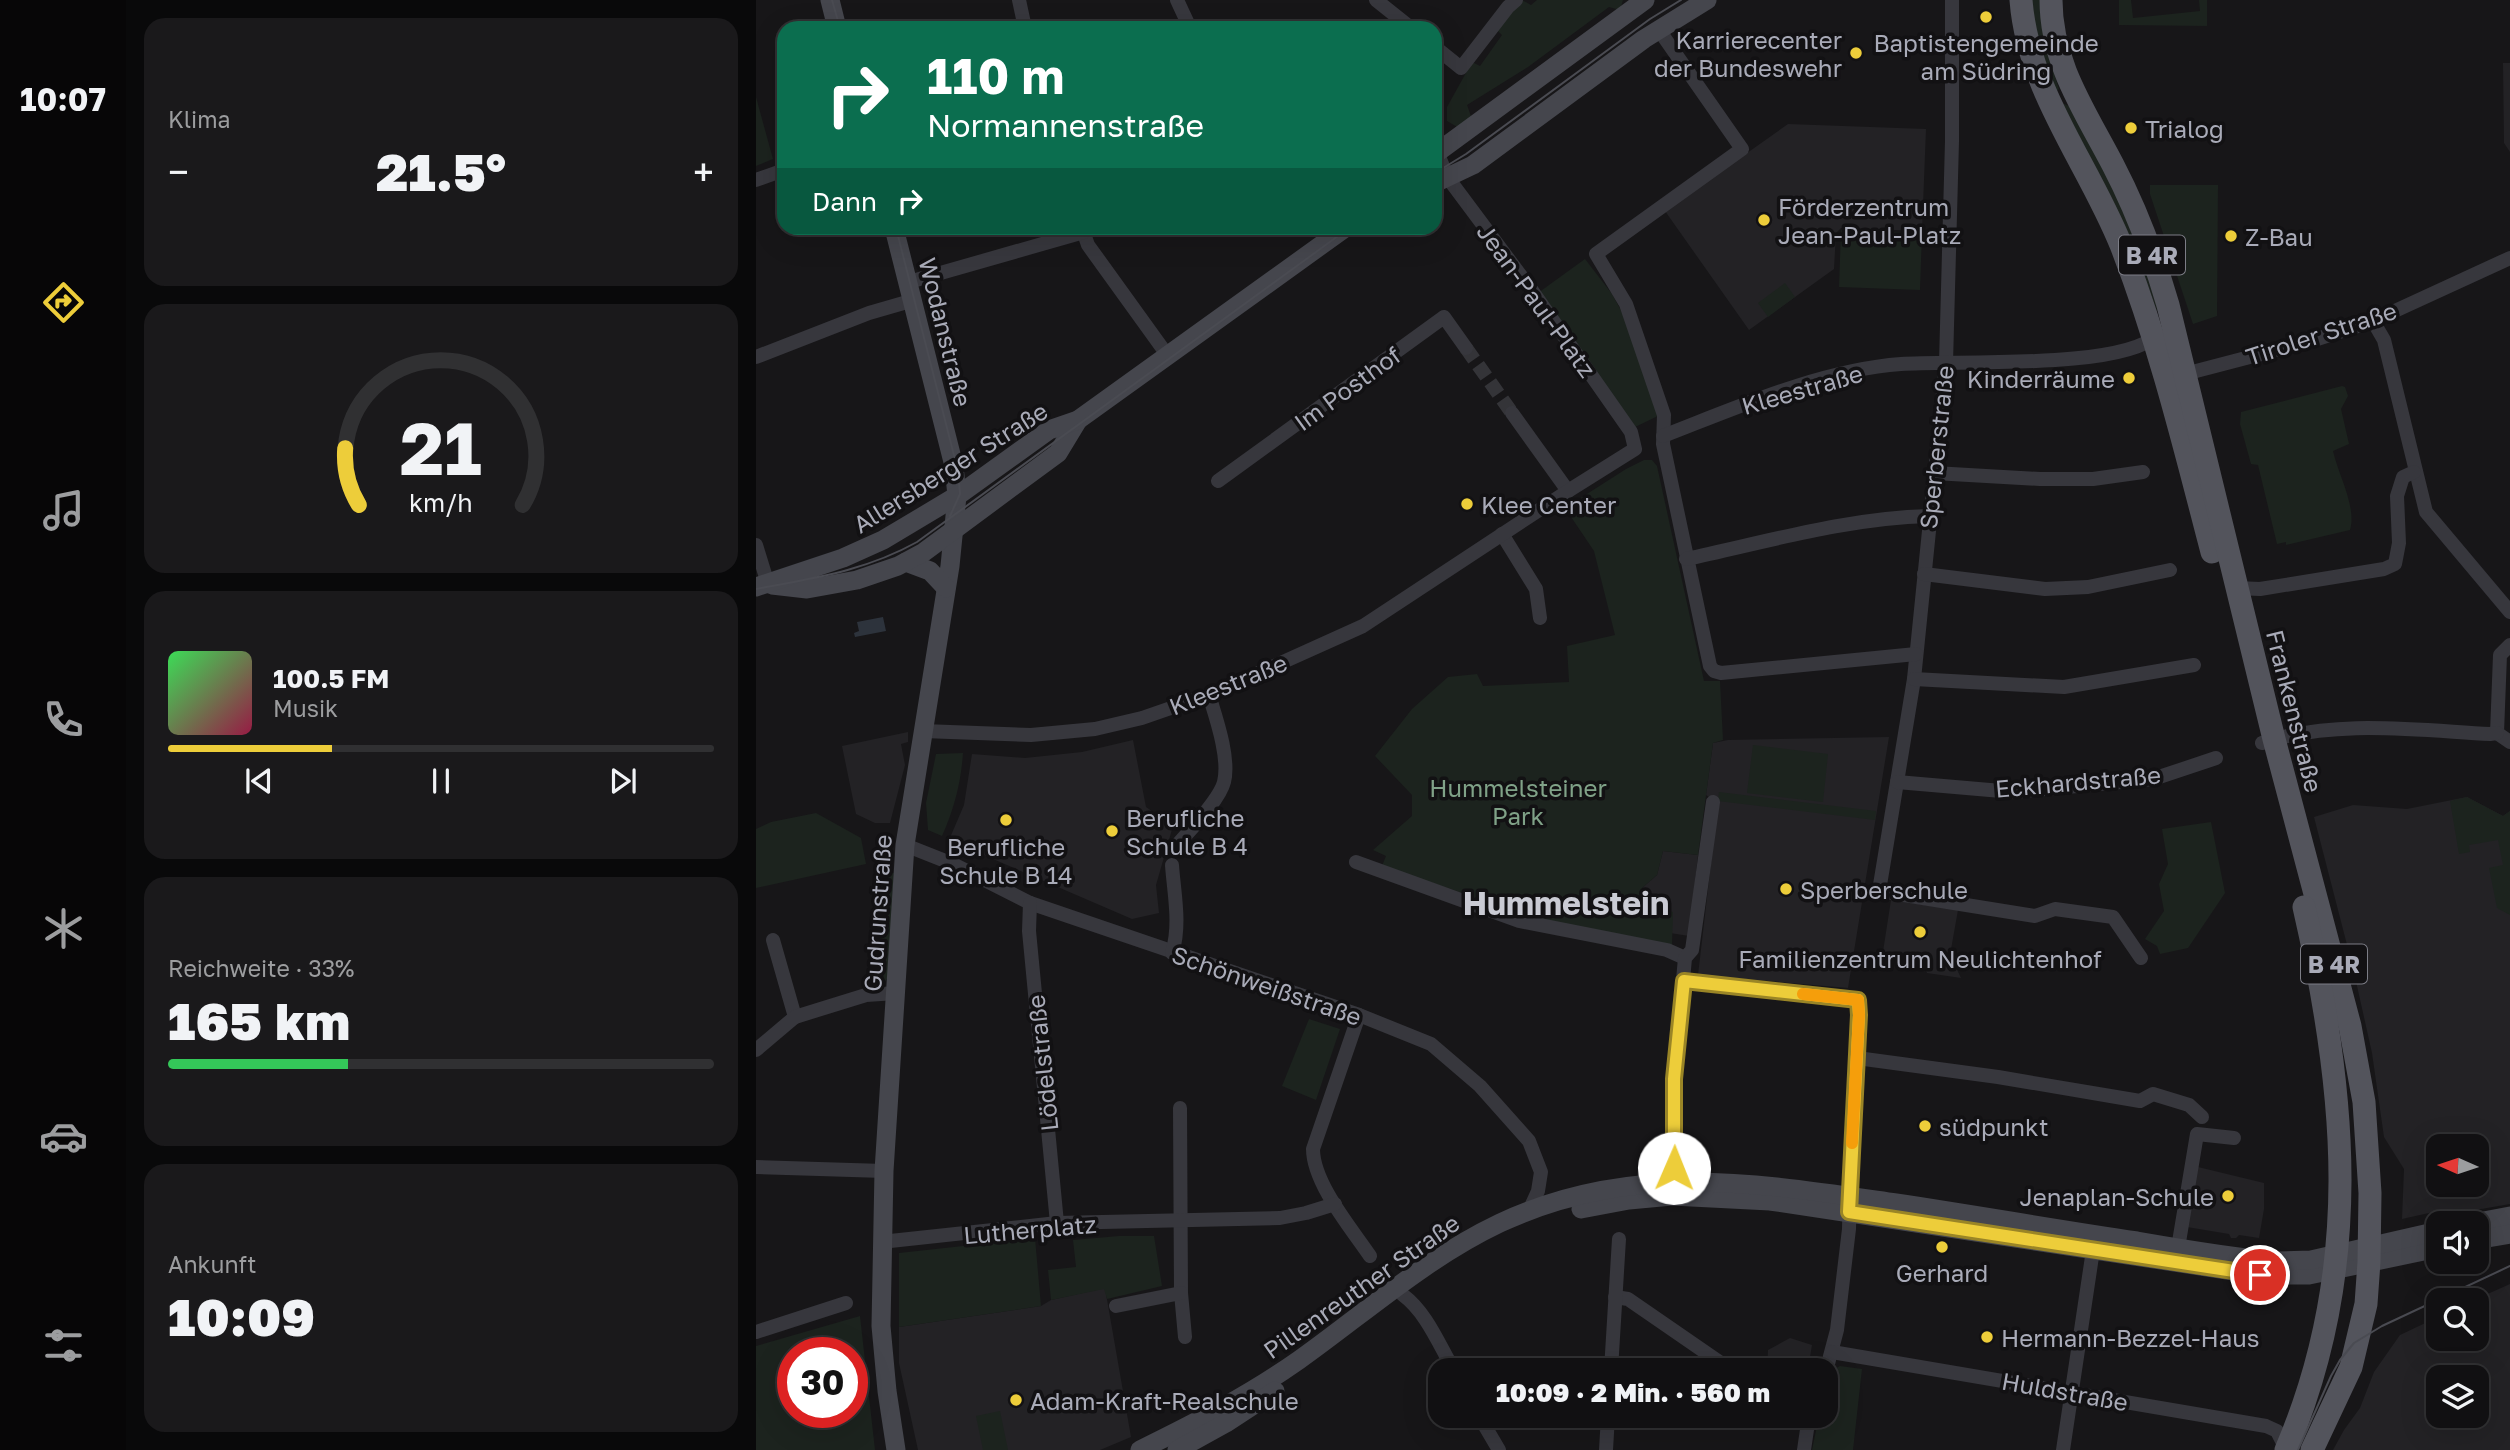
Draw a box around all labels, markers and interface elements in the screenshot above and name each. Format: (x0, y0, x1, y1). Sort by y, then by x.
marker: Baptistengemeinde am Südring (1978, 9, 1994, 25)
place label: Karrierecenter der Bundeswehr (1654, 25, 1842, 82)
place label: Baptistengemeinde am Südring (1873, 28, 2099, 85)
marker: Karrierecenter der Bundeswehr (1848, 45, 1864, 61)
text: 110 m (927, 46, 1064, 105)
icon: right (812, 49, 903, 140)
text: 10:07 (20, 80, 106, 118)
text: Klima (168, 105, 231, 133)
text: Normannenstraße (927, 106, 1204, 144)
place label: Trialog (2145, 114, 2224, 143)
marker: Trialog (2123, 120, 2139, 136)
text: 21.5° (376, 140, 506, 202)
text: − (168, 149, 189, 194)
text: + (693, 149, 714, 194)
icon: right (891, 182, 929, 220)
text: Dann (812, 186, 877, 217)
place label: Förderzentrum Jean-Paul-Platz (1778, 192, 1961, 249)
marker: Förderzentrum Jean-Paul-Platz (1756, 212, 1772, 228)
street label: Jean-Paul-Platz (1471, 217, 1603, 383)
place label: Z-Bau (2245, 222, 2313, 251)
marker: Z-Bau (2223, 228, 2239, 244)
road number: B 4R (2119, 236, 2185, 274)
street label: Wodanstraße (913, 255, 979, 409)
icon: directions (39, 278, 88, 327)
street label: Tiroler Straße (2242, 295, 2400, 371)
street label: Im Posthof (1288, 339, 1406, 436)
street label: Kleestraße (1738, 358, 1866, 420)
street label: Sperberstraße (1913, 364, 1959, 530)
place label: Kinderräume (1967, 364, 2115, 393)
marker: Kinderräume (2121, 370, 2137, 386)
street label: Allersberger Straße (848, 395, 1052, 539)
text: 21 (400, 404, 482, 491)
icon: music (39, 486, 88, 535)
text: km/h (409, 486, 473, 517)
place label: Klee Center (1481, 490, 1616, 519)
marker: Klee Center (1459, 496, 1475, 512)
street label: Frankenstraße (2261, 627, 2329, 795)
street label: Kleestraße (1165, 647, 1291, 721)
text: 100.5 FM (273, 663, 389, 694)
text: Musik (273, 694, 338, 722)
icon: phone (39, 695, 88, 744)
street label: Eckhardstraße (1994, 759, 2162, 803)
icon: previous (240, 762, 278, 800)
icon: pause (422, 762, 460, 800)
icon: next (604, 762, 642, 800)
park label: Hummelsteiner Park (1429, 773, 1607, 830)
place label: Berufliche Schule B 4 (1126, 803, 1248, 860)
marker: Berufliche Schule B 14 (998, 812, 1014, 828)
marker: Berufliche Schule B 4 (1104, 823, 1120, 839)
place label: Berufliche Schule B 14 (939, 832, 1073, 889)
street label: Gudrunstraße (857, 833, 897, 993)
place label: Sperberschule (1800, 875, 1968, 904)
marker: Sperberschule (1778, 881, 1794, 897)
district label: Hummelstein (1463, 884, 1669, 922)
icon: climate (39, 904, 88, 953)
marker: Familienzentrum Neulichtenhof (1912, 924, 1928, 940)
street label: Schönweißstraße (1168, 939, 1366, 1031)
place label: Familienzentrum Neulichtenhof (1738, 944, 2102, 973)
road number: B 4R (2301, 945, 2367, 984)
text: Reichweite · 33% (168, 954, 354, 982)
text: 165 km (168, 989, 350, 1051)
street label: Lödelstraße (1020, 993, 1064, 1133)
icon: car (39, 1112, 88, 1161)
place label: südpunkt (1939, 1112, 2049, 1141)
marker: südpunkt (1917, 1118, 1933, 1134)
position arrow (1637, 1131, 1711, 1205)
north arrow (2426, 1134, 2488, 1197)
map controls (2426, 1134, 2489, 1428)
place label: Jenaplan-Schule (2019, 1182, 2214, 1211)
marker: Jenaplan-Schule (2220, 1188, 2236, 1204)
street label: Pillenreuther Straße (1258, 1208, 1464, 1364)
street label: Lutherplatz (962, 1209, 1098, 1249)
button: sound (2426, 1211, 2489, 1274)
marker: Gerhard (1934, 1239, 1950, 1255)
pin (2230, 1245, 2290, 1305)
text: Ankunft (168, 1250, 256, 1278)
icon: arrive (2241, 1256, 2279, 1294)
place label: Gerhard (1896, 1258, 1988, 1287)
text: 10:09 (168, 1285, 315, 1347)
button: search (2426, 1288, 2489, 1351)
icon: filters (39, 1321, 88, 1370)
place label: Hermann-Bezzel-Haus (2001, 1323, 2259, 1352)
marker: Hermann-Bezzel-Haus (1979, 1329, 1995, 1345)
speed limit sign: 30 (777, 1337, 868, 1428)
button: layers (2426, 1365, 2489, 1428)
street label: Huldstraße (2000, 1366, 2130, 1416)
text: 10:09 · 2 Min. · 560 m (1496, 1377, 1770, 1408)
place label: Adam-Kraft-Realschule (1030, 1386, 1299, 1415)
marker: Adam-Kraft-Realschule (1008, 1392, 1024, 1408)

